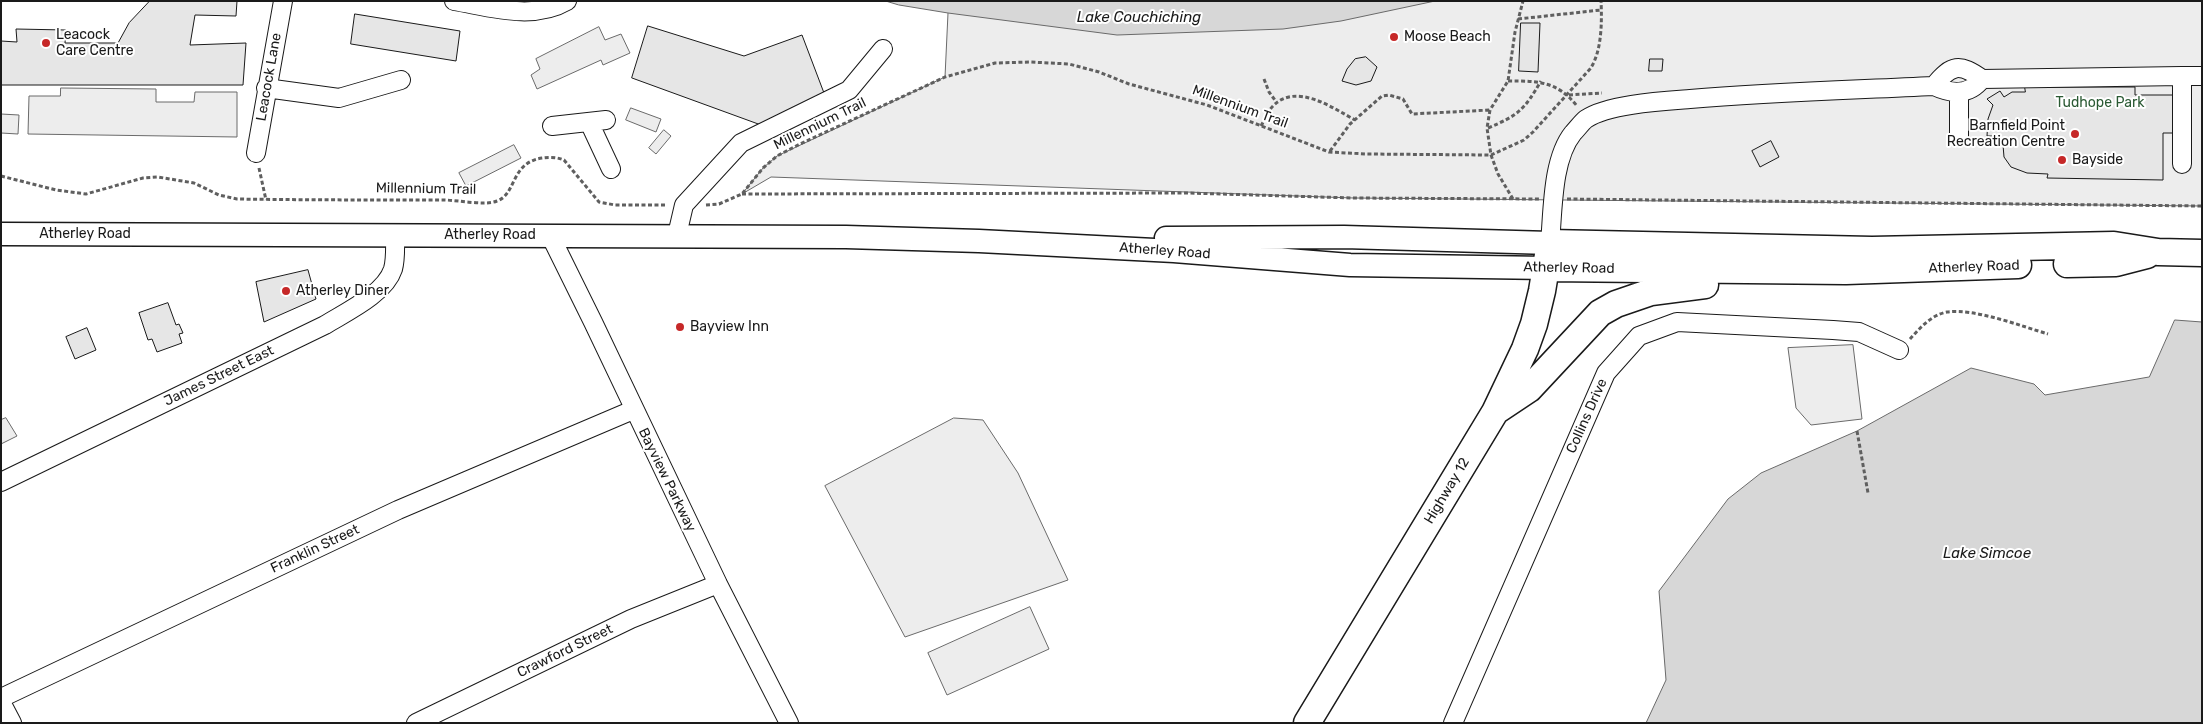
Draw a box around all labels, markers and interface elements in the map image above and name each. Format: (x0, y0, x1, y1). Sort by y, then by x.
water label: Lake Couchiching (1077, 9, 1201, 27)
place label: Leacock Care Centre (56, 27, 134, 59)
place label: Moose Beach (1404, 29, 1491, 45)
marker: Moose Beach (1388, 31, 1400, 43)
street label: Leacock Lane (253, 32, 285, 122)
marker: Leacock Care Centre (40, 37, 52, 49)
street label: Millennium Trail (1190, 82, 1290, 132)
street label: Millennium Trail (771, 94, 869, 154)
park label: Tudhope Park (2055, 95, 2145, 111)
place label: Barnfield Point Recreation Centre (1947, 118, 2065, 150)
marker: Barnfield Point Recreation Centre (2069, 128, 2081, 140)
place label: Bayside (2072, 152, 2123, 168)
marker: Bayside (2056, 154, 2068, 166)
street label: Millennium Trail (376, 180, 476, 198)
street label: Atherley Road (39, 226, 131, 242)
street label: Atherley Road (444, 227, 536, 243)
street label: Atherley Road (1119, 239, 1211, 263)
street label: Atherley Road (1928, 257, 2020, 277)
street label: Atherley Road (1523, 259, 1615, 277)
place label: Atherley Diner (296, 283, 389, 299)
marker: Atherley Diner (280, 285, 292, 297)
place label: Bayview Inn (690, 319, 769, 335)
marker: Bayview Inn (674, 321, 686, 333)
street label: James Street East (161, 342, 277, 410)
street label: Collins Drive (1563, 376, 1611, 456)
street label: Bayview Parkway (635, 425, 699, 535)
street label: Highway 12 (1421, 455, 1473, 527)
street label: Franklin Street (268, 521, 362, 577)
water label: Lake Simcoe (1943, 545, 2031, 563)
street label: Crawford Street (515, 621, 615, 681)

